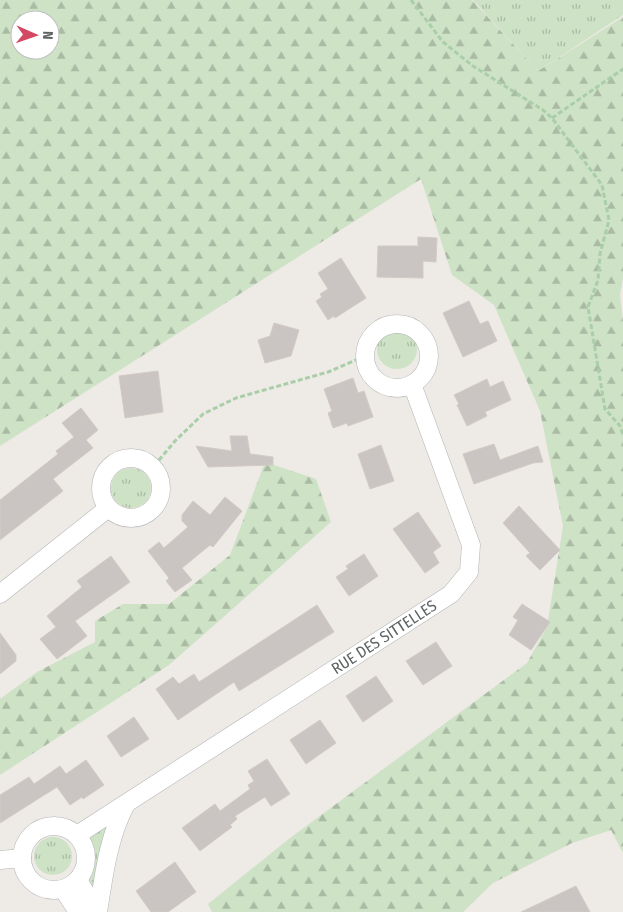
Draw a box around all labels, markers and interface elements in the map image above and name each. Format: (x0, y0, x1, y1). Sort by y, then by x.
north arrow (10, 10, 60, 60)
text: N (39, 31, 56, 40)
street label: RUE DES SITTELLES (328, 596, 440, 678)

